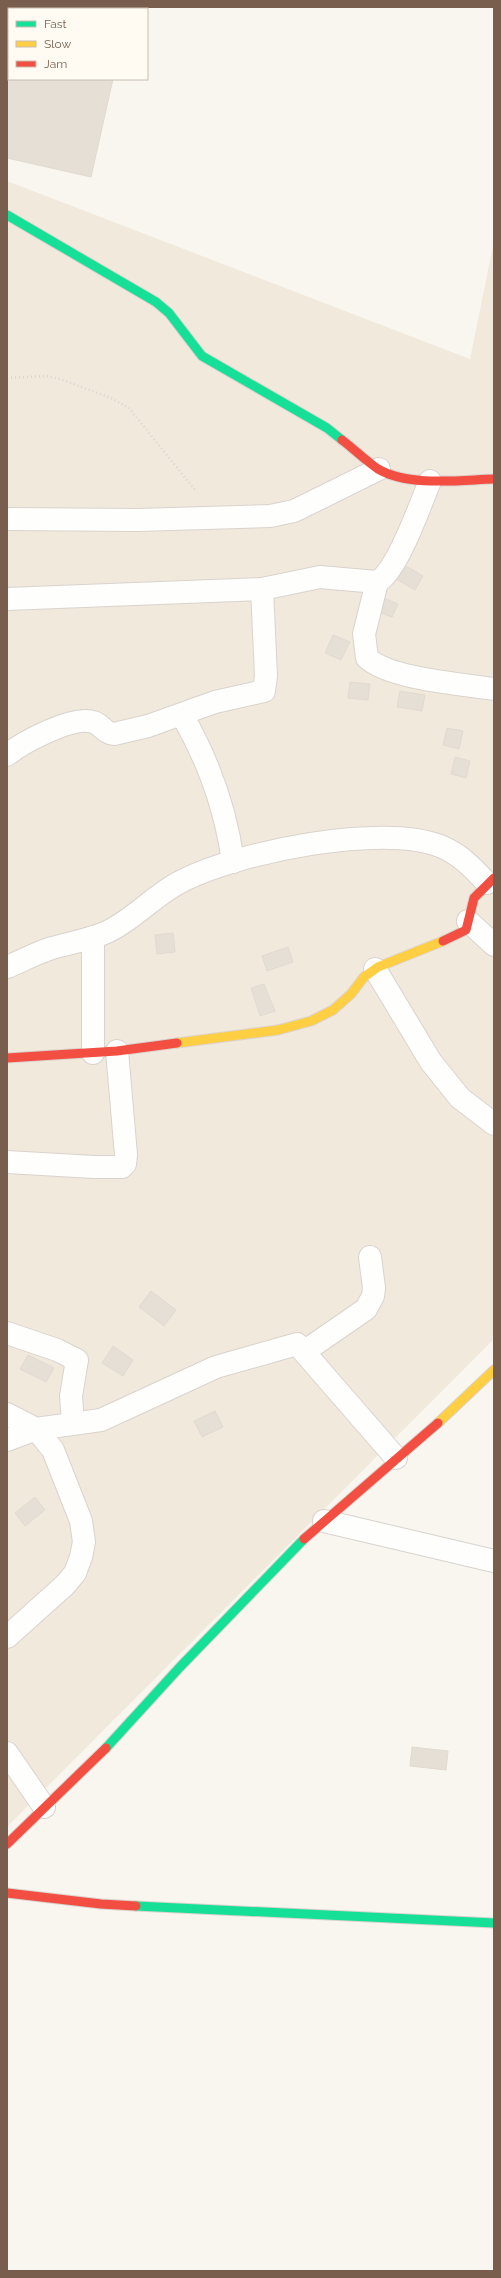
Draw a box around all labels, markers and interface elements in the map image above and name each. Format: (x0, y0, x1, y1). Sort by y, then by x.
legend (8, 8, 148, 80)
text: Fast (44, 17, 67, 31)
text: Slow (44, 37, 71, 51)
text: Jam (44, 57, 67, 71)

